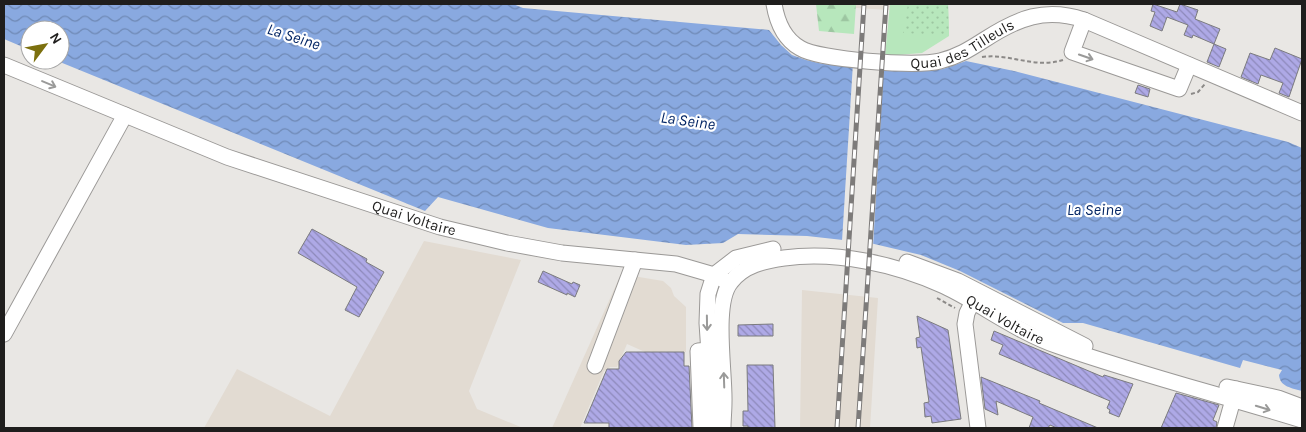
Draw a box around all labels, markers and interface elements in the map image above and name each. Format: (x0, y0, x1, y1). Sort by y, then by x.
street label: Quai des Tilleuls (910, 15, 1017, 72)
water label: La Seine (265, 19, 323, 54)
north arrow (20, 20, 70, 70)
text: N (46, 30, 65, 47)
one-way arrow (1077, 52, 1093, 62)
one-way arrow (41, 79, 56, 89)
water label: La Seine (659, 107, 717, 134)
street label: Quai Voltaire (370, 196, 458, 239)
water label: La Seine (1067, 200, 1122, 219)
street label: Quai Voltaire (963, 290, 1047, 349)
one-way arrow (703, 315, 712, 331)
one-way arrow (719, 372, 728, 388)
one-way arrow (1255, 403, 1271, 413)

